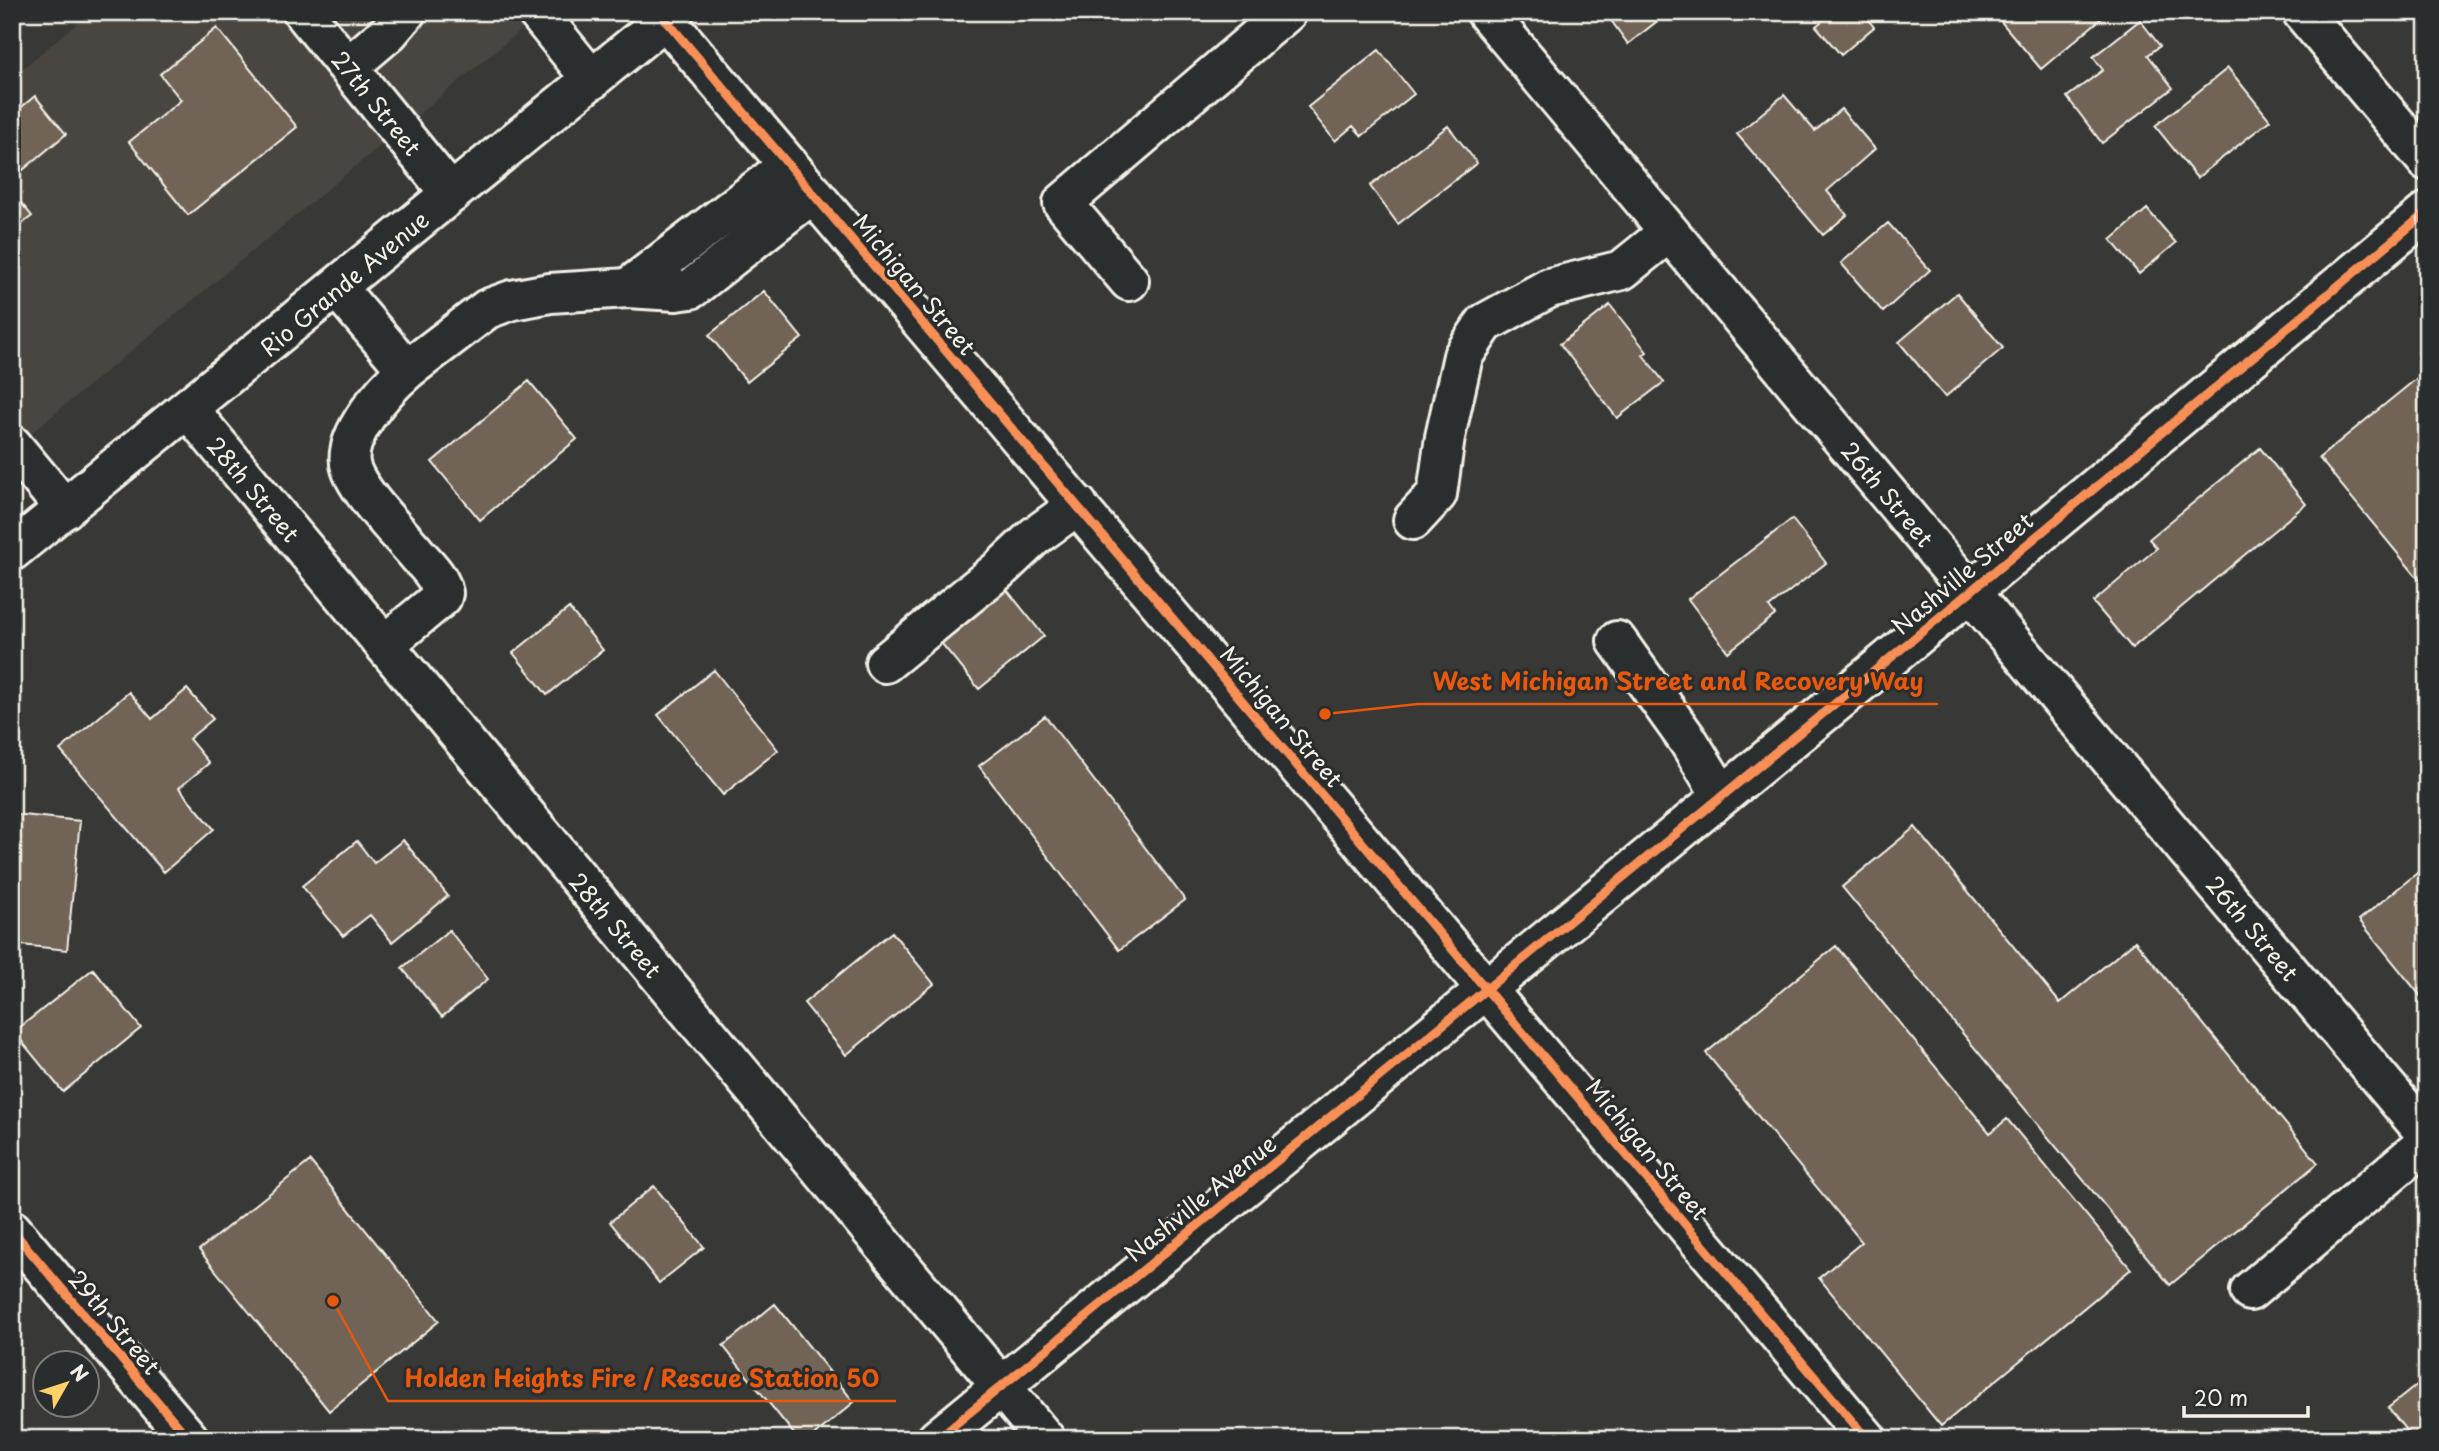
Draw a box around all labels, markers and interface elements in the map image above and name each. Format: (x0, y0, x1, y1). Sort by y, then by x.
street label: 27th Street (324, 43, 430, 163)
street label: Rio Grande Avenue (252, 202, 436, 364)
street label: Michigan Street (845, 206, 985, 362)
street label: 28th Street (199, 429, 309, 549)
street label: 26th Street (1833, 434, 1943, 554)
street label: Nashville Street (1884, 503, 2040, 643)
street label: Michigan Street (1212, 638, 1352, 794)
callout: West Michigan Street and Recovery Way (1418, 659, 1938, 704)
text: West Michigan Street and Recovery Way (1433, 662, 1923, 698)
street label: 28th Street (561, 865, 671, 985)
street label: 26th Street (2198, 868, 2308, 988)
street label: Michigan Street (1578, 1071, 1718, 1227)
street label: Nashville Avenue (1117, 1126, 1283, 1270)
street label: 29th Street (61, 1262, 169, 1382)
north arrow (32, 1350, 102, 1420)
callout: Holden Heights Fire / Rescue Station 50 (388, 1356, 896, 1401)
text: N (64, 1358, 96, 1387)
text: Holden Heights Fire / Rescue Station 50 (405, 1359, 879, 1395)
scale bar (2184, 1374, 2308, 1418)
text: 20 m (2194, 1381, 2248, 1413)

